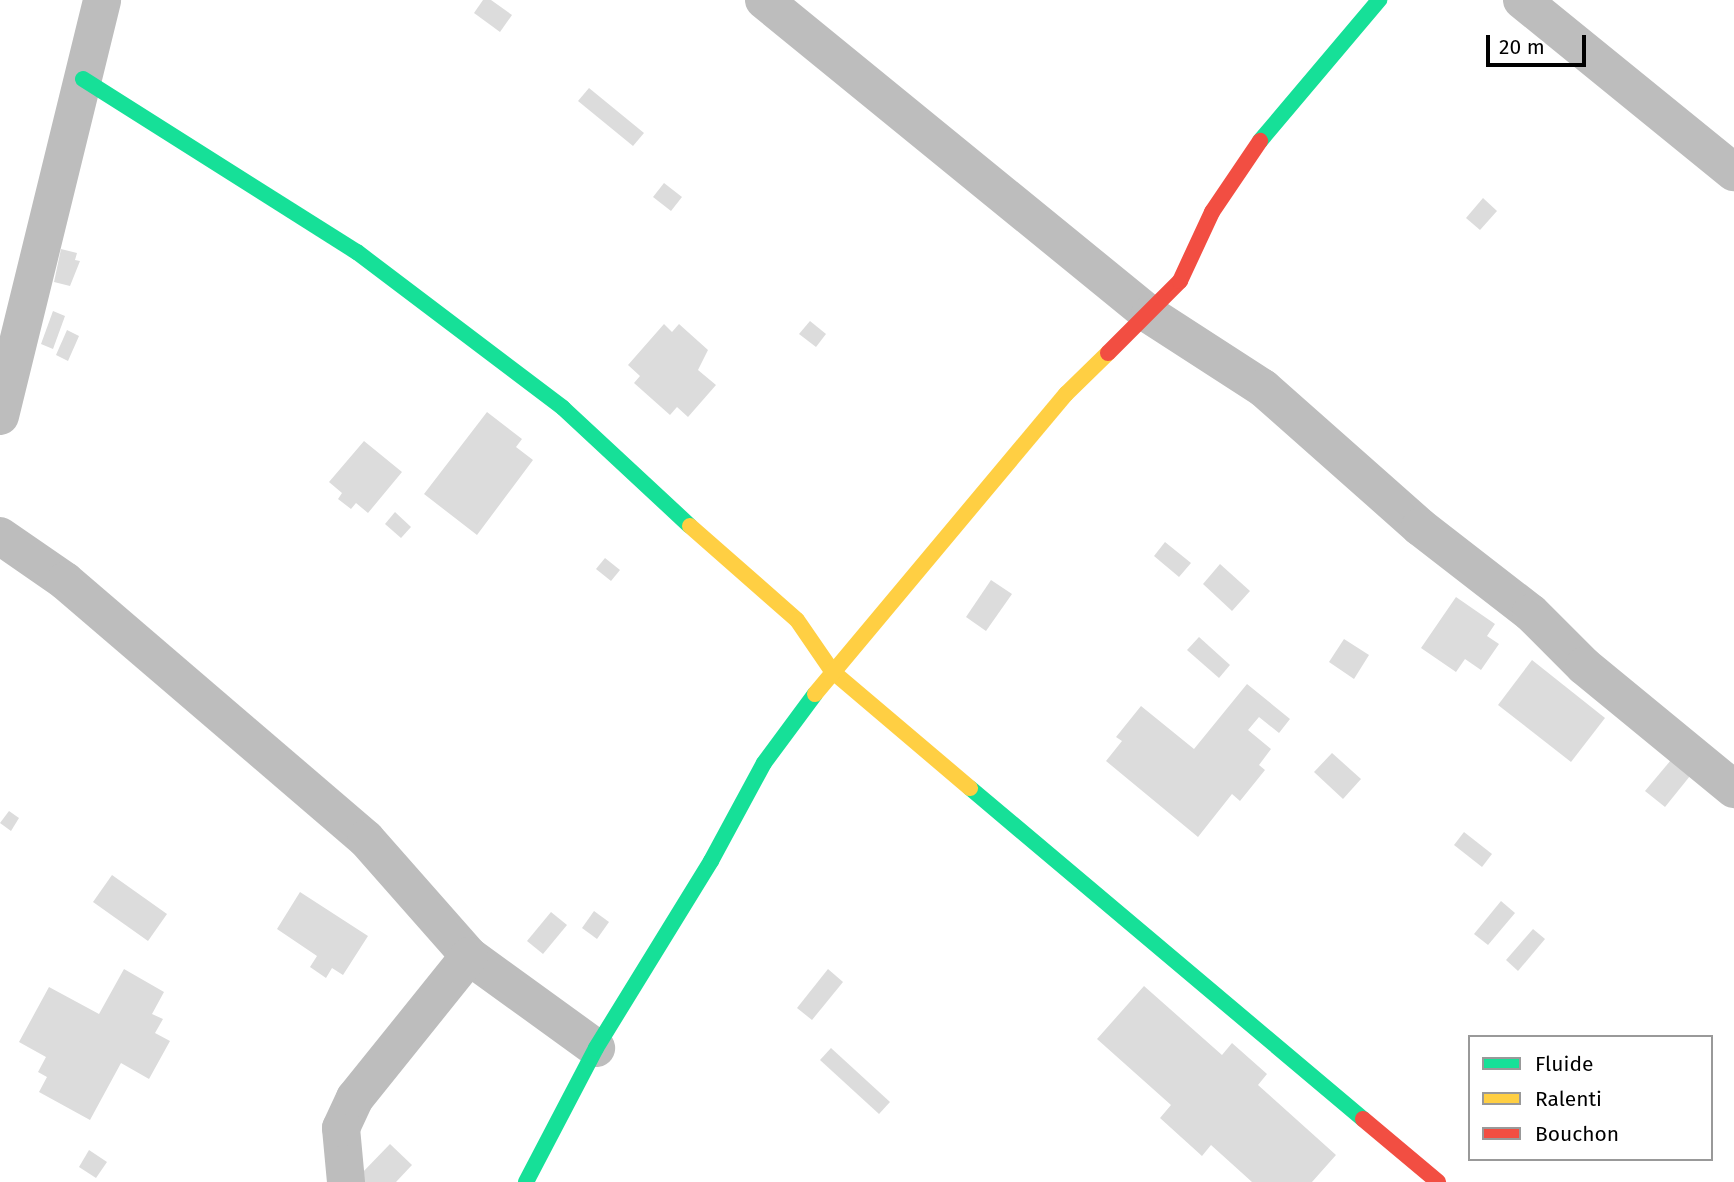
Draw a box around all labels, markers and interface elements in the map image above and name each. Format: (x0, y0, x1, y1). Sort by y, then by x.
scale bar (1489, 21, 1589, 65)
text: 20 m (1499, 34, 1545, 60)
legend (1468, 1035, 1713, 1161)
text: Fluide (1535, 1051, 1593, 1077)
text: Ralenti (1535, 1086, 1602, 1112)
text: Bouchon (1535, 1121, 1619, 1147)

